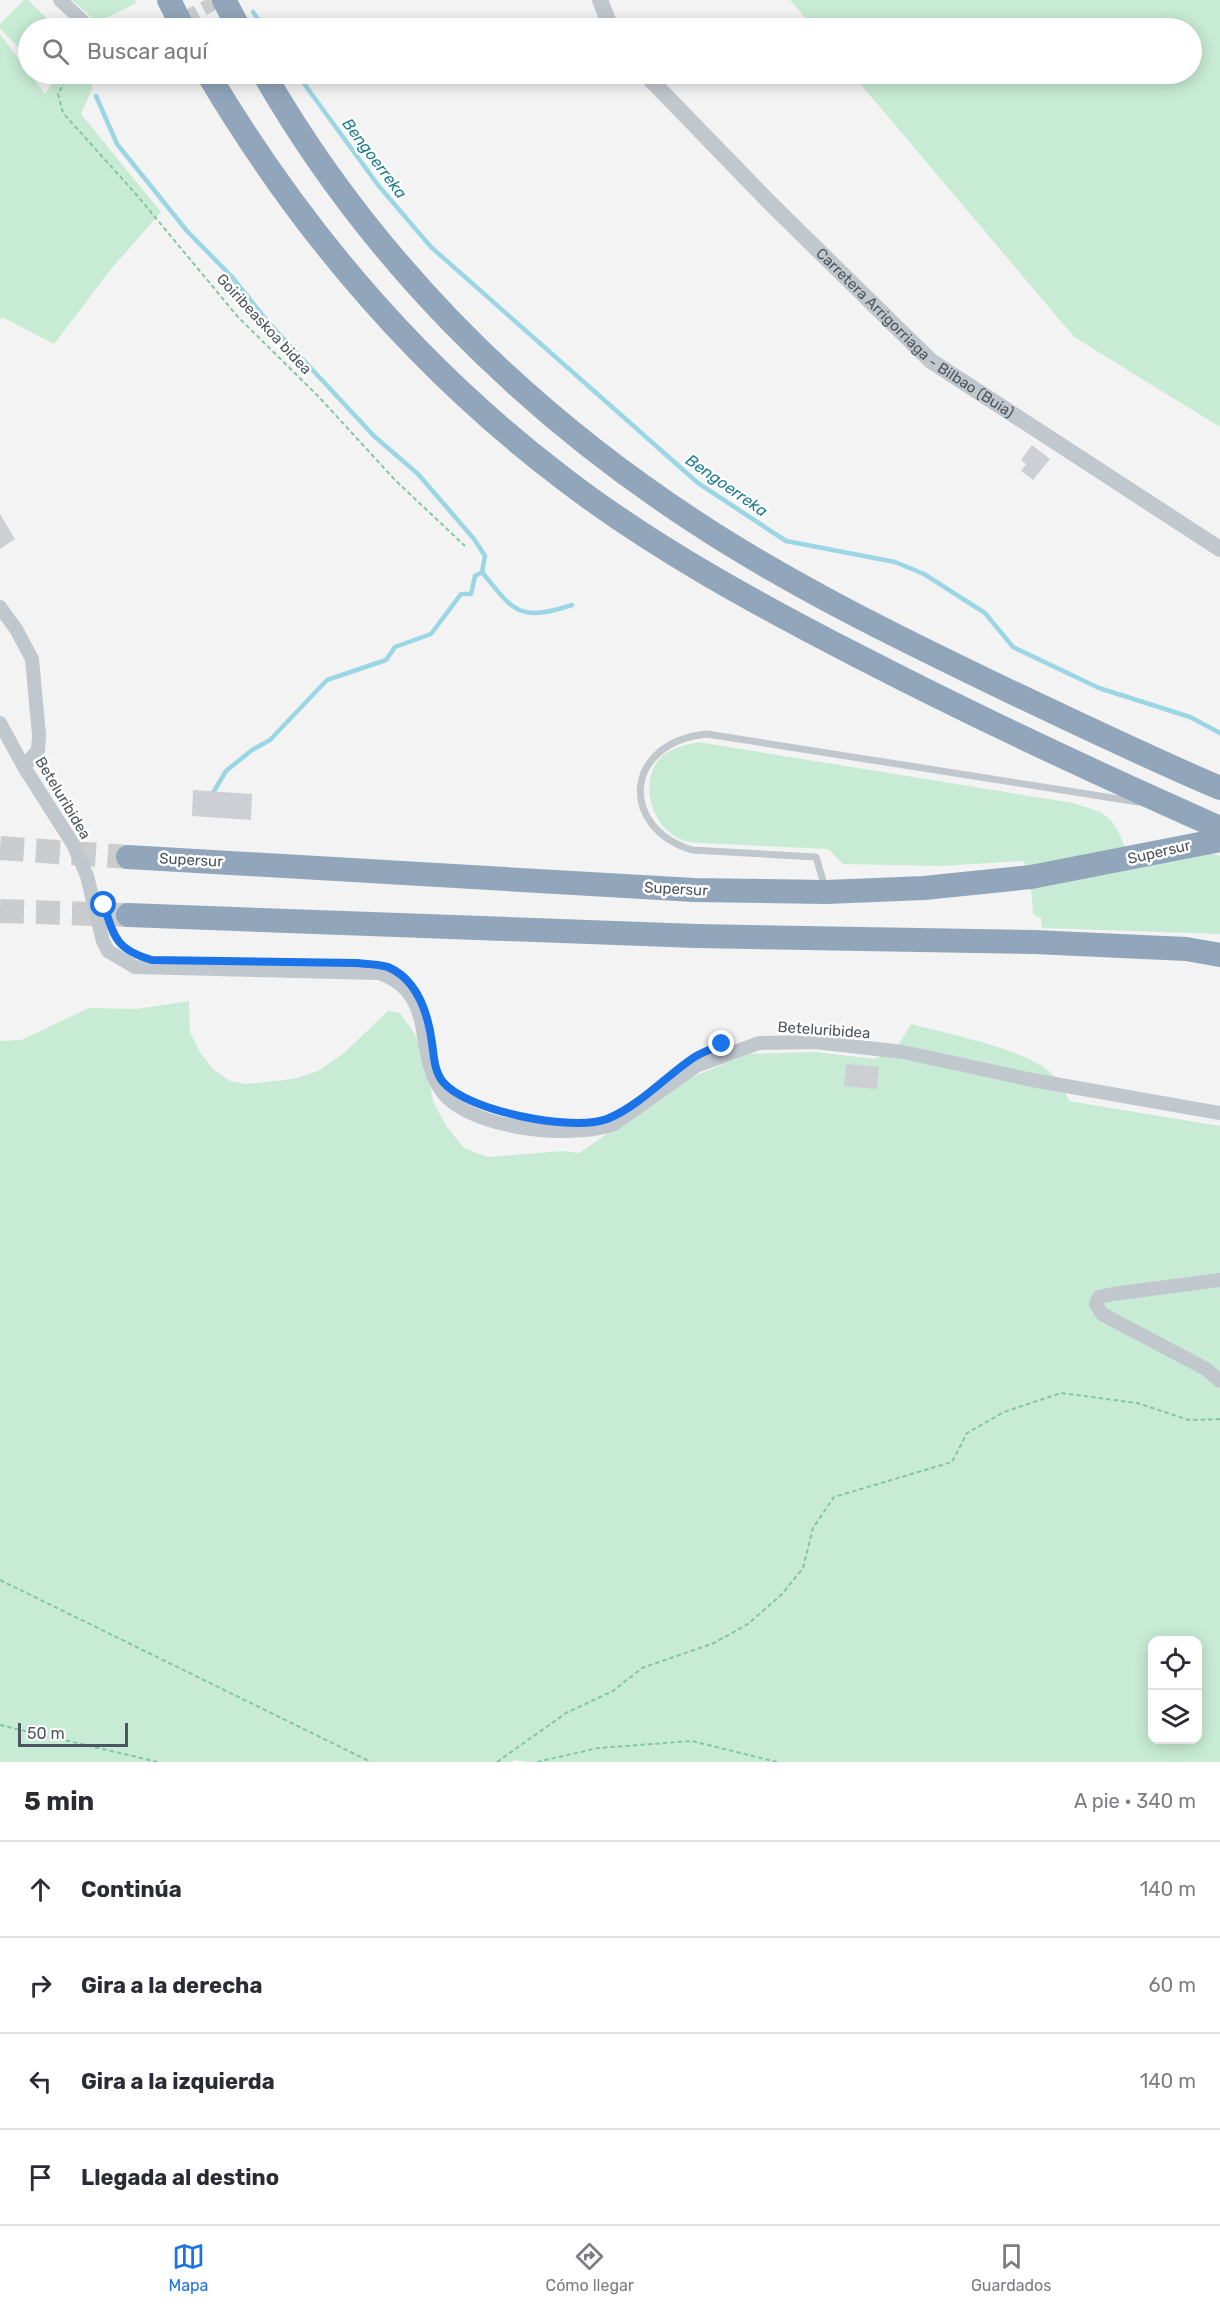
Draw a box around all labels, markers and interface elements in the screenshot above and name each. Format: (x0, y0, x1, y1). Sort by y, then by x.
search box (18, 18, 1202, 84)
icon: search (39, 35, 72, 68)
text: Buscar aquí (87, 38, 208, 65)
water label: Bengoerreka (338, 114, 411, 202)
street label: Carretera Arrigorriaga - Bilbao (Buia) (812, 244, 1017, 422)
street label: Goiribeaskoa bidea (213, 270, 315, 378)
water label: Bengoerreka (682, 450, 771, 521)
street label: Beteluribidea (31, 754, 95, 842)
street label: Supersur (1126, 836, 1192, 868)
street label: Supersur (159, 849, 224, 871)
street label: Supersur (644, 878, 709, 900)
route start (90, 891, 116, 917)
street label: Beteluribidea (777, 1018, 871, 1042)
route end (708, 1030, 734, 1056)
map controls (1148, 1636, 1202, 1744)
button: locate (1148, 1636, 1202, 1690)
button: layers (1148, 1690, 1202, 1744)
scale bar (18, 1720, 128, 1748)
text: 50 m (27, 1724, 65, 1743)
text: 5 min (24, 1786, 94, 1817)
text: A pie · 340 m (1074, 1789, 1196, 1813)
icon: ahead (24, 1873, 57, 1906)
text: Continúa (81, 1876, 182, 1903)
text: 140 m (1140, 1877, 1196, 1901)
icon: right (24, 1969, 57, 2002)
text: Gira a la derecha (81, 1972, 262, 1999)
text: 60 m (1149, 1973, 1196, 1997)
icon: left (24, 2065, 57, 2098)
text: Gira a la izquierda (81, 2068, 275, 2095)
text: 140 m (1140, 2069, 1196, 2093)
icon: arrive (24, 2161, 57, 2194)
text: Llegada al destino (81, 2164, 279, 2191)
tab: Mapa (169, 2240, 208, 2295)
tab: Cómo llegar (546, 2240, 634, 2295)
tab: Guardados (971, 2240, 1051, 2295)

